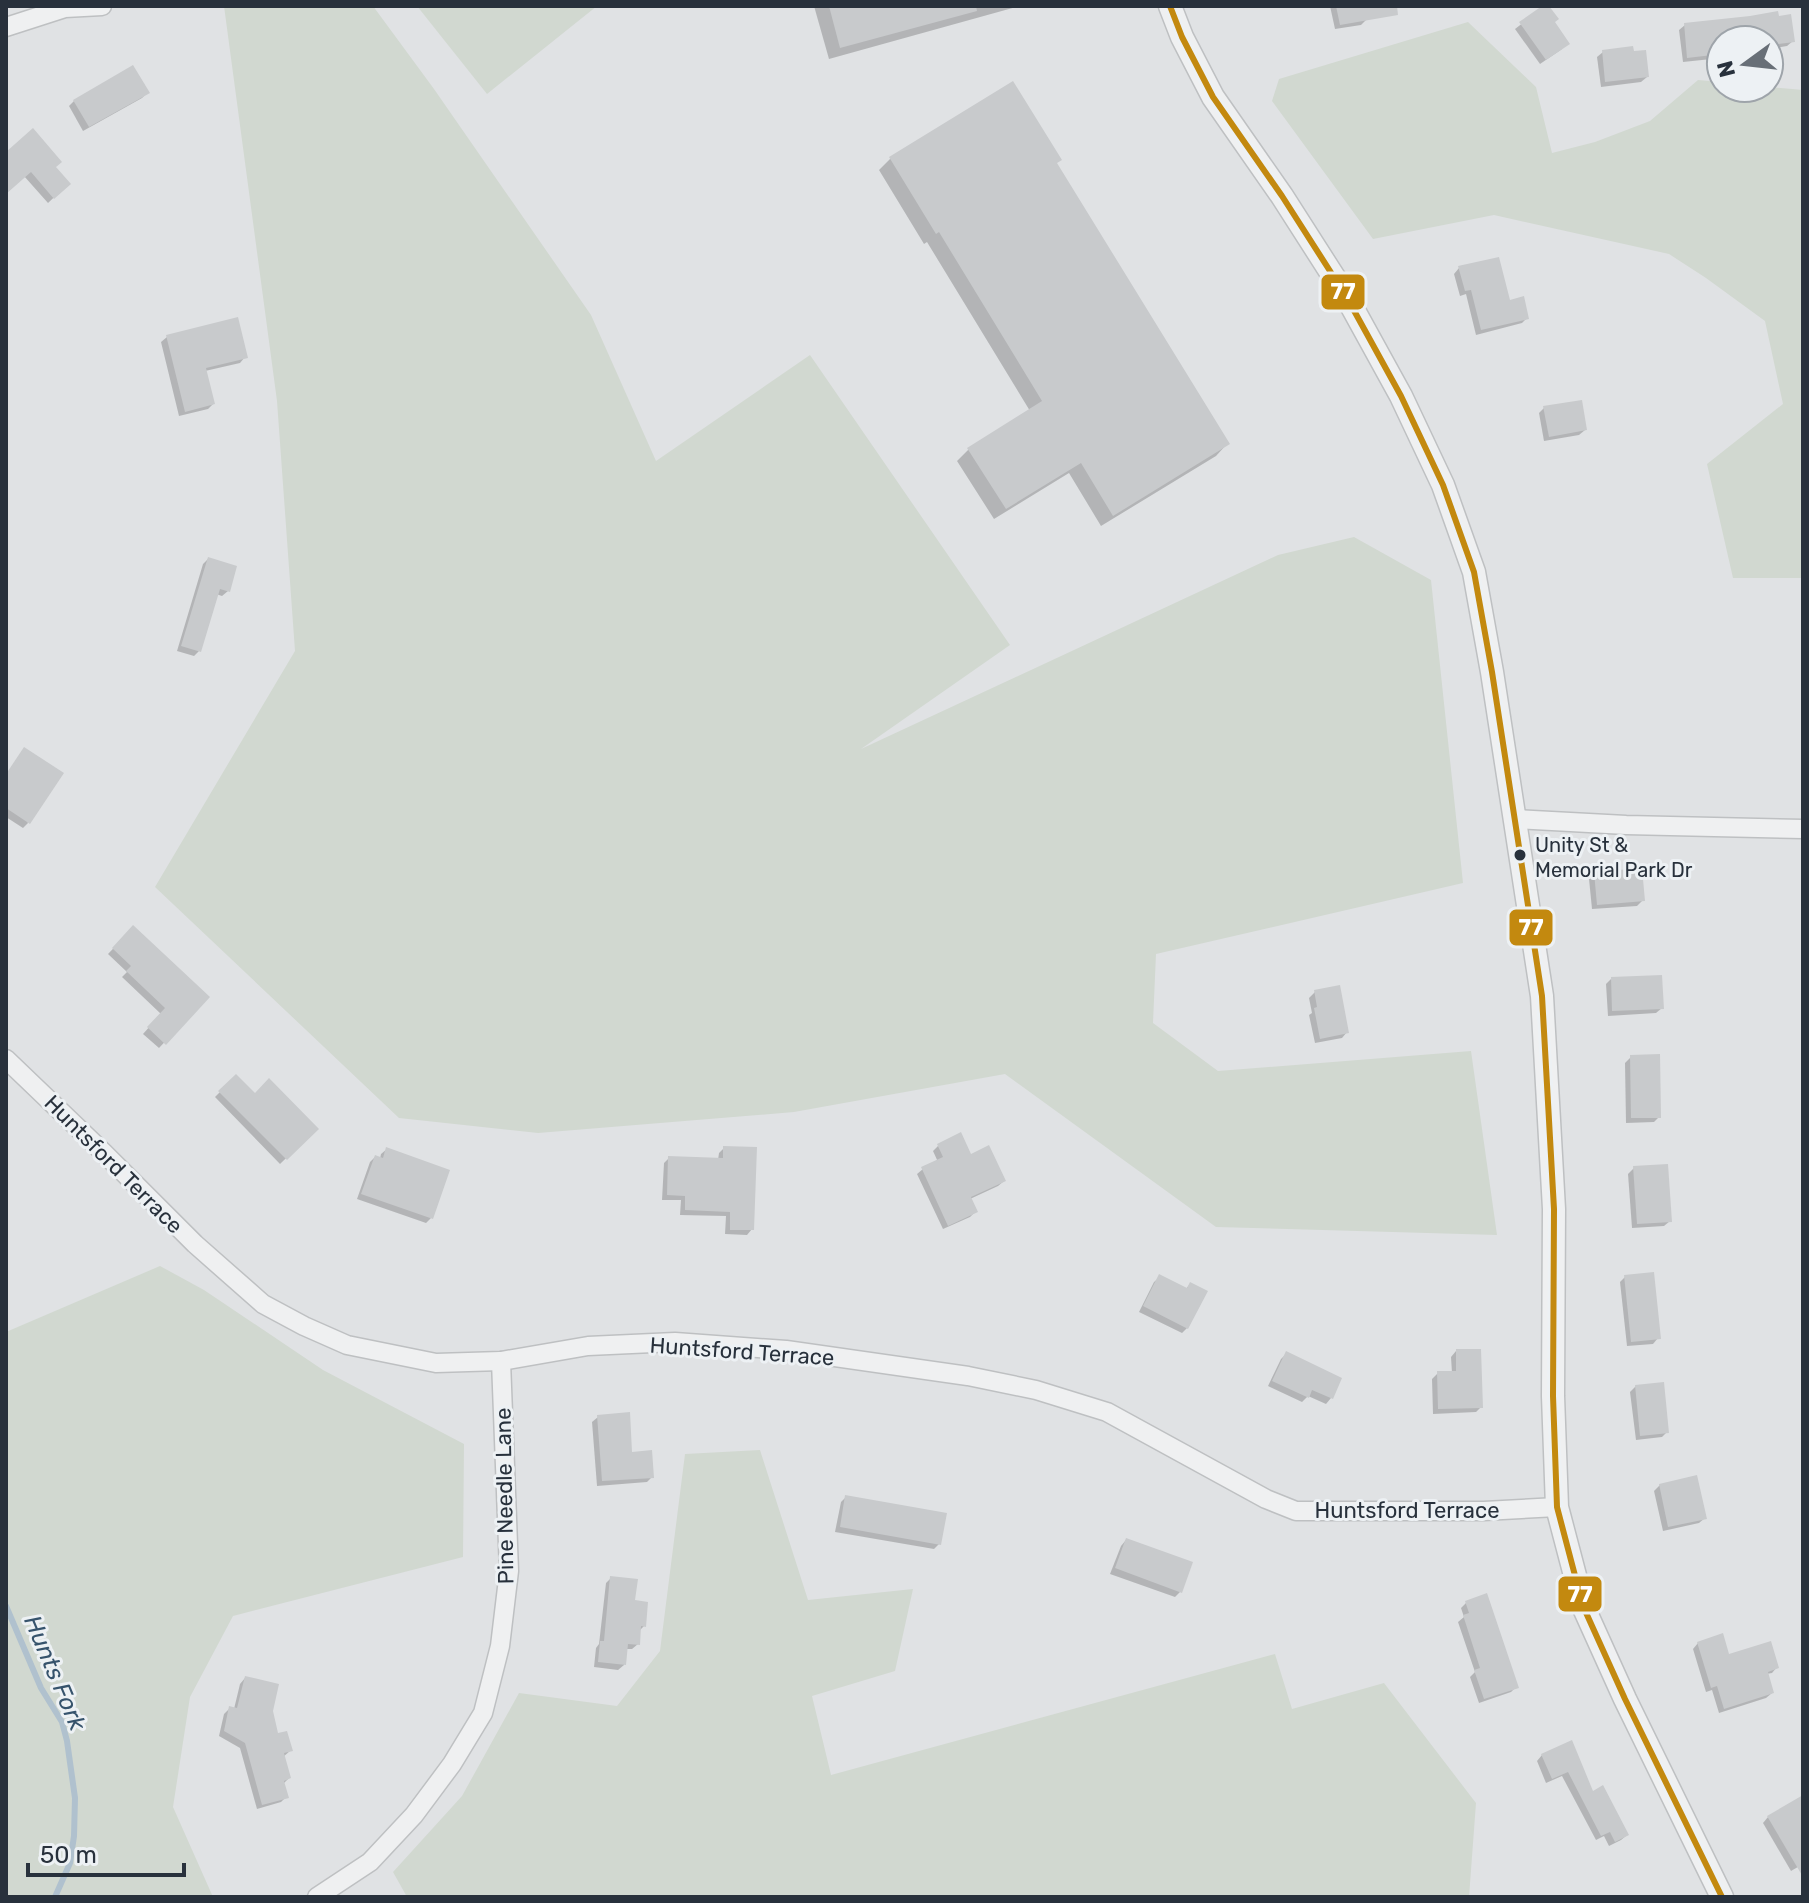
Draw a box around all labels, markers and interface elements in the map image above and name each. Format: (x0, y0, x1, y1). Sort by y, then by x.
north arrow (1705, 24, 1785, 104)
text: N (1711, 58, 1741, 80)
line badge: 77 (1320, 273, 1366, 311)
text: 77 (1330, 278, 1356, 305)
place label: Unity St & Memorial Park Dr (1535, 833, 1693, 882)
marker: Unity St & Memorial Park Dr (1512, 847, 1528, 863)
line badge: 77 (1508, 908, 1554, 947)
text: 77 (1518, 914, 1544, 941)
street label: Huntsford Terrace (39, 1089, 189, 1239)
street label: Huntsford Terrace (649, 1332, 835, 1371)
street label: Pine Needle Lane (489, 1407, 520, 1585)
street label: Huntsford Terrace (1315, 1497, 1499, 1524)
line badge: 77 (1557, 1575, 1603, 1613)
text: 77 (1567, 1581, 1593, 1608)
water label: Hunts Fork (18, 1611, 92, 1735)
scale bar (28, 1827, 184, 1877)
text: 50 m (40, 1841, 97, 1869)

